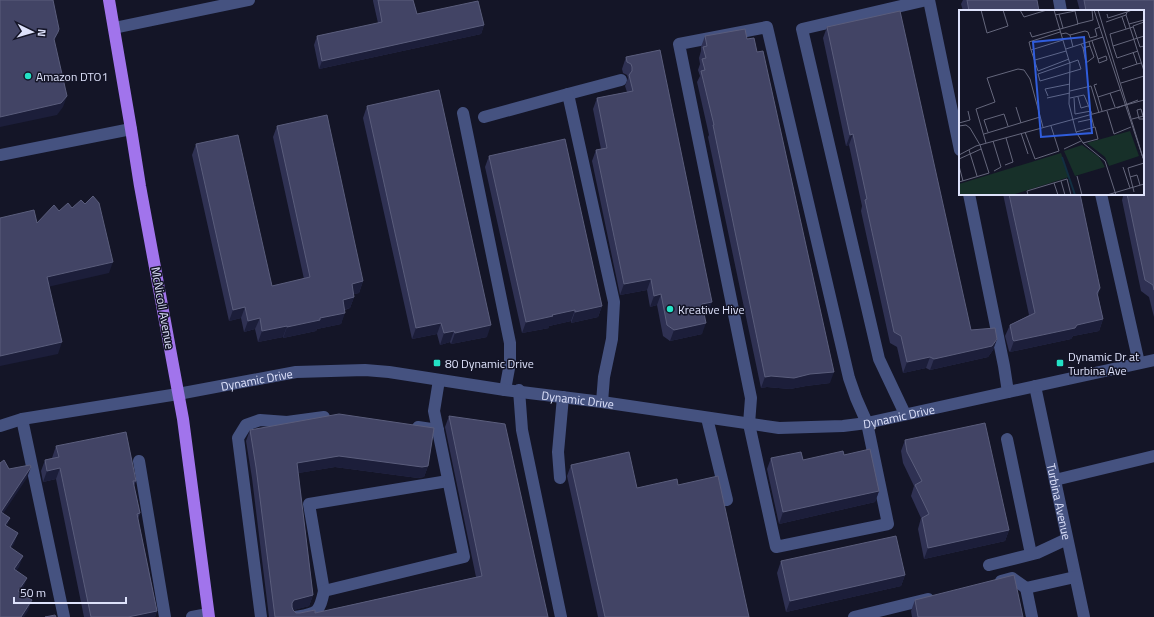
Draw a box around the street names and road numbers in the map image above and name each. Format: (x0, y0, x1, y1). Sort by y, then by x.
street label: McNicoll Avenue (146, 265, 180, 351)
street label: Dynamic Drive (219, 363, 294, 395)
street label: Dynamic Drive (541, 385, 615, 413)
street label: Dynamic Drive (862, 399, 936, 433)
street label: Turbina Avenue (1042, 462, 1077, 541)

